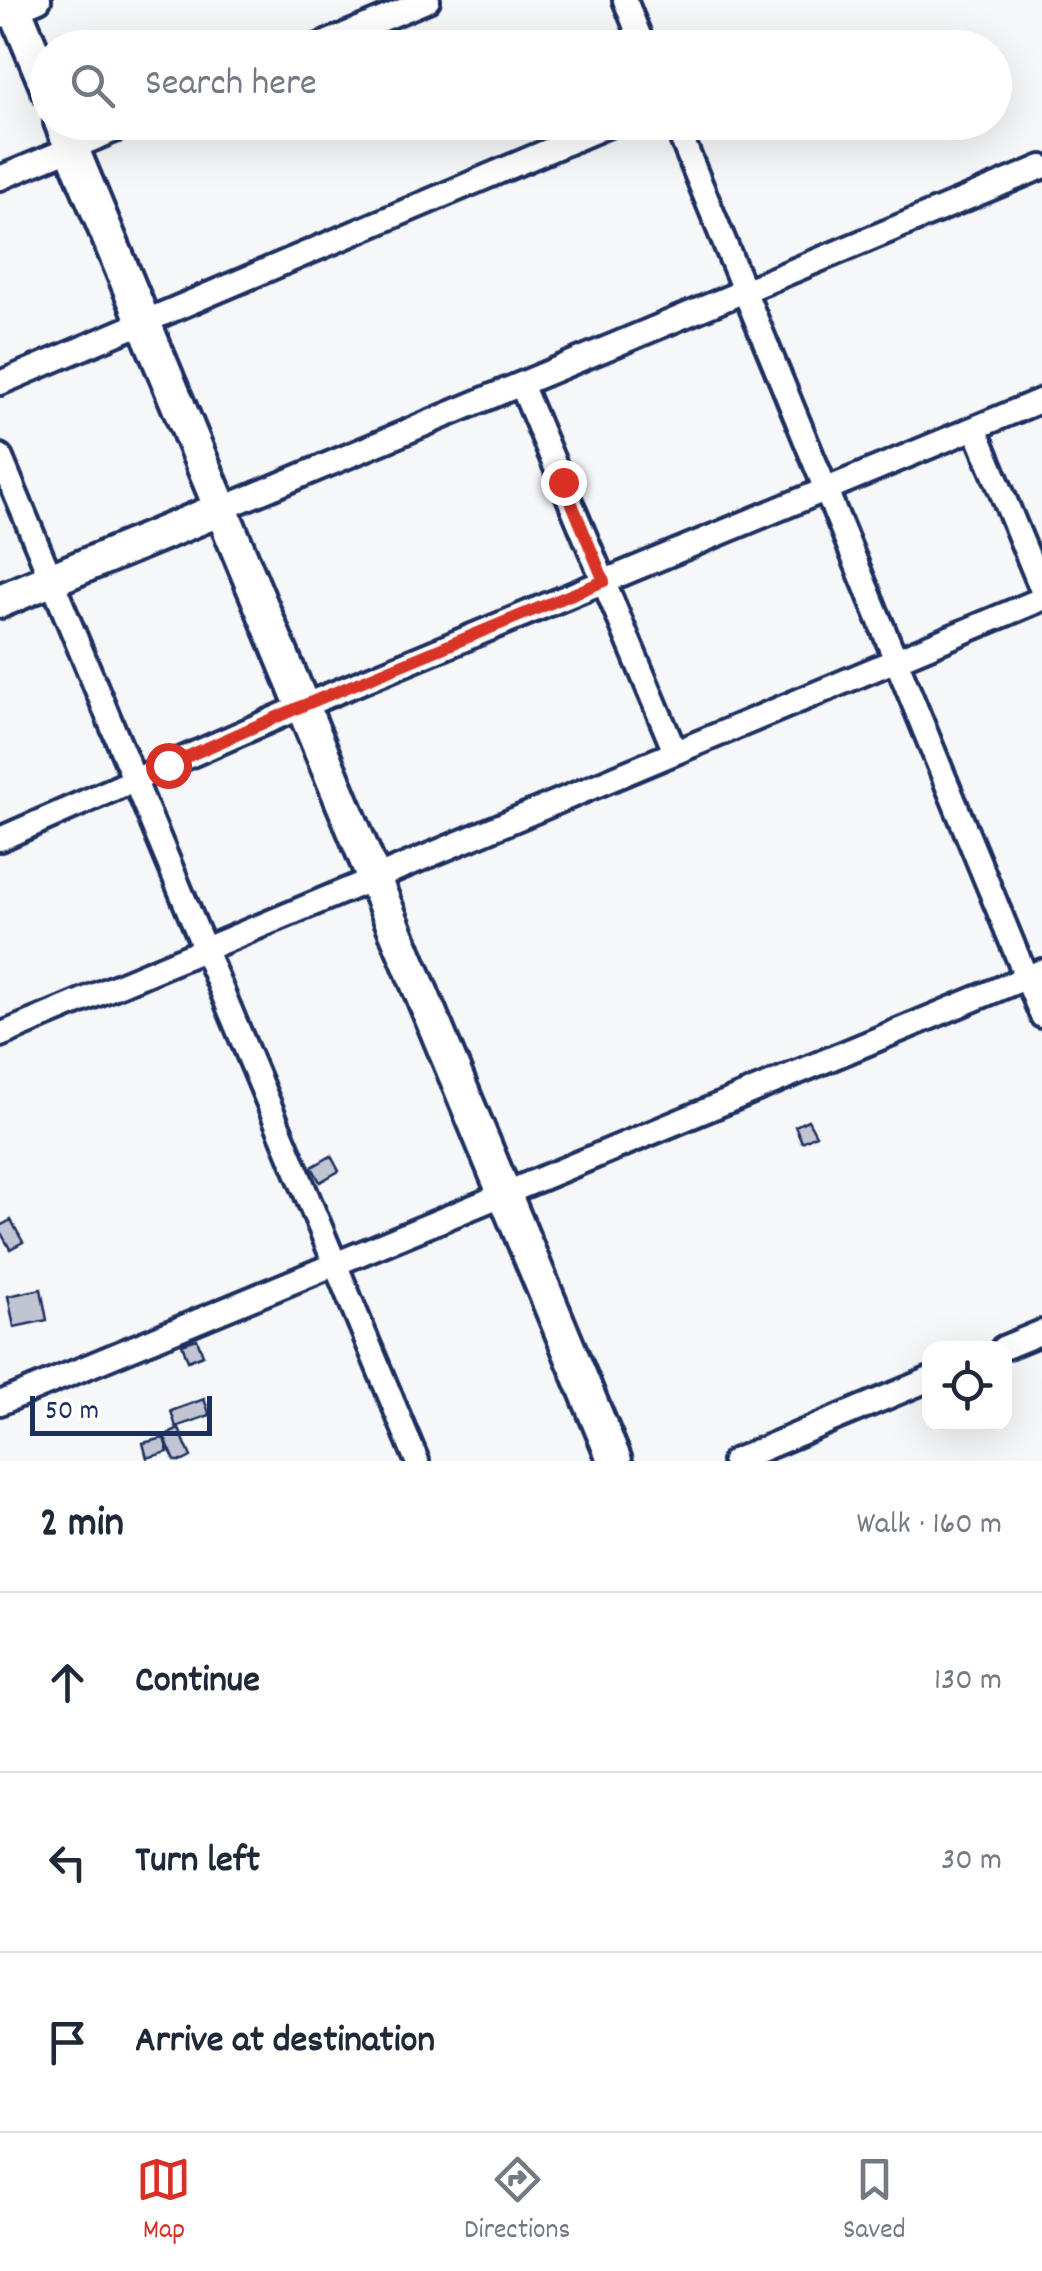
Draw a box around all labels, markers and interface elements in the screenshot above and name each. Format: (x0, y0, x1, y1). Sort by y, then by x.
search box (30, 30, 1012, 140)
icon: search (65, 58, 120, 113)
text: Search here (145, 58, 317, 113)
route end (541, 460, 587, 506)
route start (146, 743, 192, 789)
map controls (922, 1341, 1012, 1431)
button: locate (922, 1341, 1012, 1431)
scale bar (30, 1391, 212, 1436)
text: 50 m (45, 1393, 99, 1433)
text: 2 min (40, 1496, 124, 1556)
text: Walk · 160 m (856, 1503, 1002, 1549)
icon: ahead (40, 1655, 95, 1710)
text: Continue (135, 1655, 260, 1710)
text: 130 m (934, 1659, 1002, 1705)
icon: left (40, 1835, 95, 1890)
text: Turn left (135, 1835, 260, 1890)
text: 30 m (941, 1839, 1002, 1885)
icon: arrive (40, 2015, 95, 2070)
text: Arrive at destination (135, 2015, 435, 2070)
tab: Map (136, 2152, 191, 2252)
tab: Directions (464, 2152, 570, 2252)
tab: Saved (843, 2152, 906, 2252)

